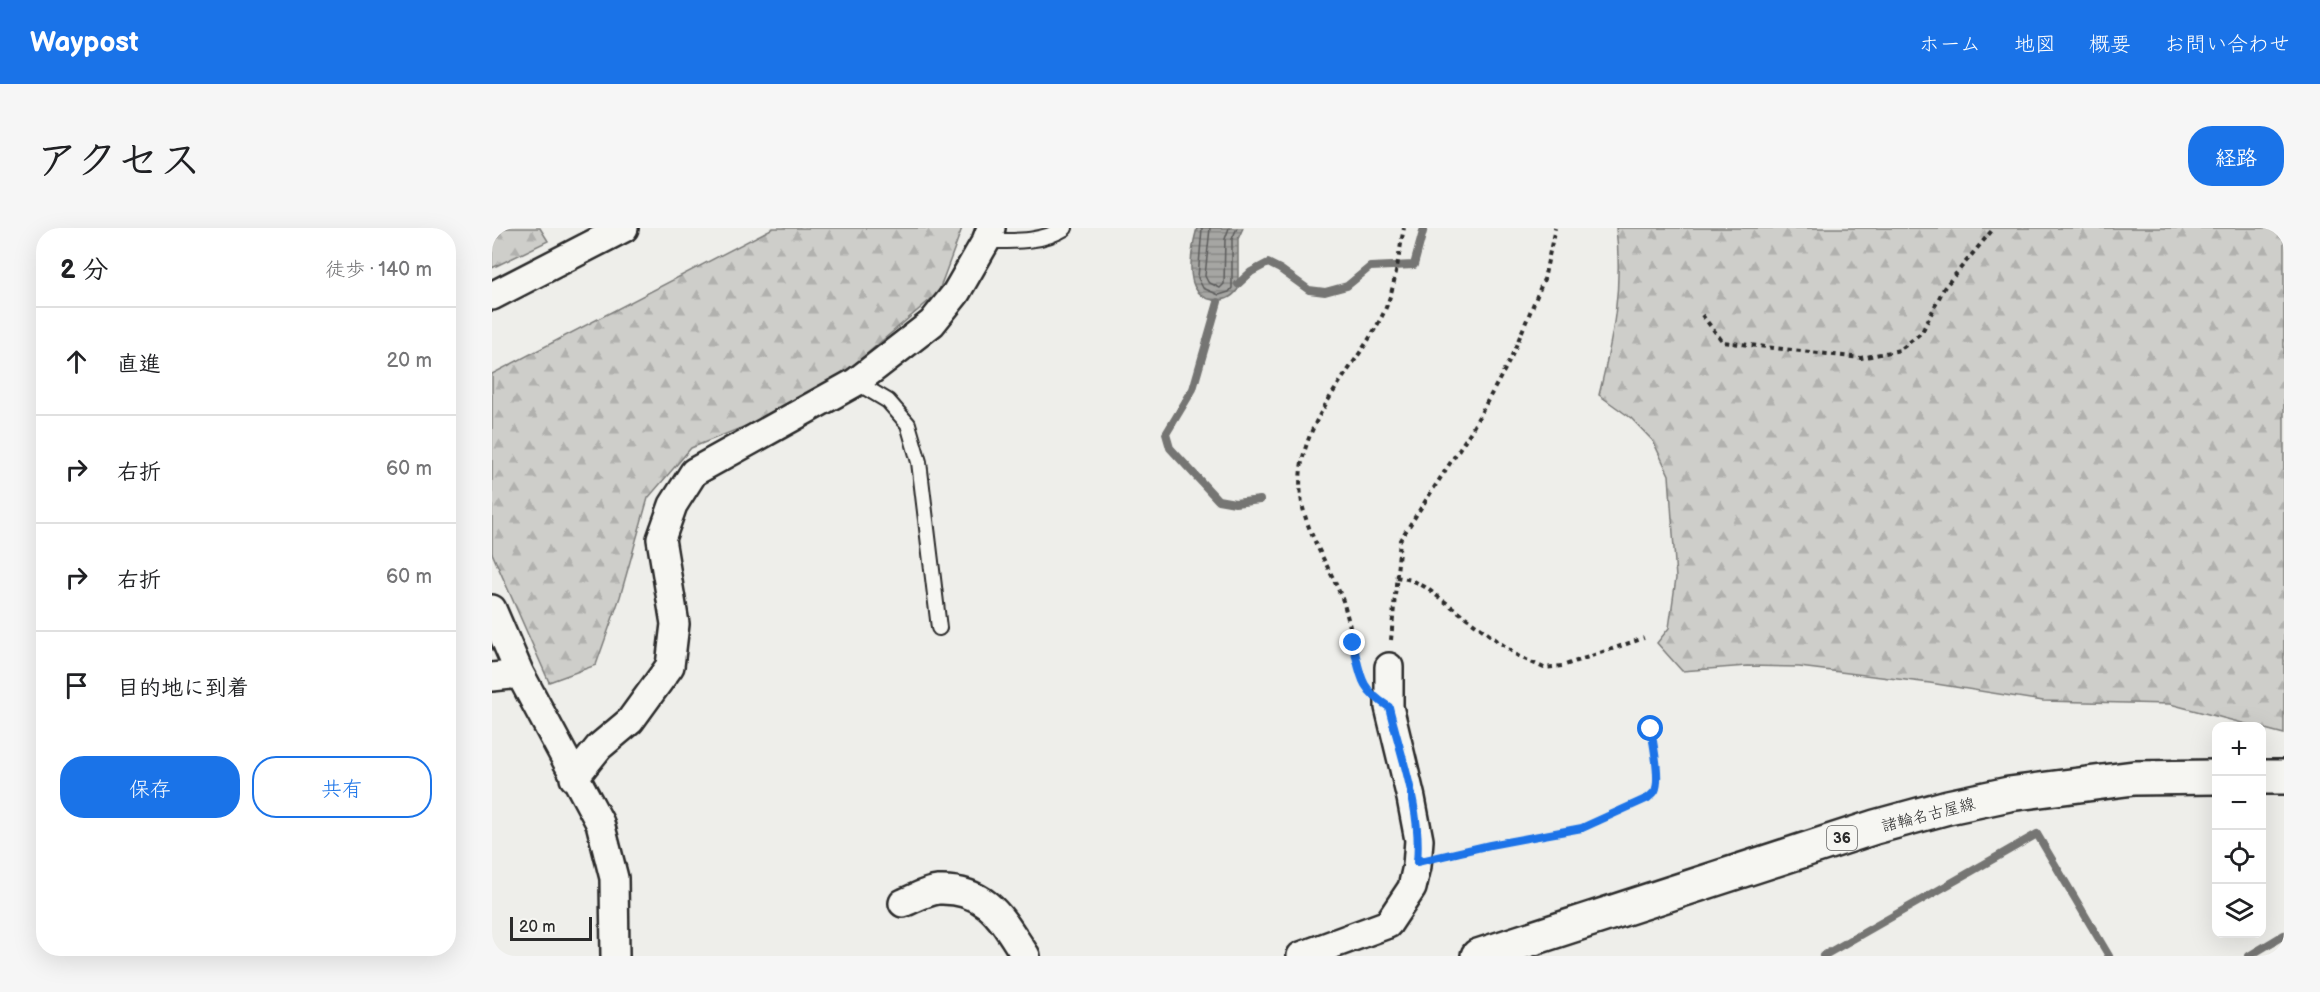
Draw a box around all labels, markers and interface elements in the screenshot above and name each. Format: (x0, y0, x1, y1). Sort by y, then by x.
text: Waypost (30, 26, 139, 59)
text: ホーム (1919, 32, 1981, 57)
text: 地図 (2014, 32, 2056, 57)
text: 概要 (2089, 32, 2131, 57)
text: お問い合わせ (2164, 32, 2290, 57)
button: 経路 (2188, 126, 2284, 186)
text: アクセス (36, 136, 201, 187)
text: 2 分 (60, 255, 109, 286)
text: 徒歩 · 140 m (325, 258, 432, 282)
icon: ahead (60, 345, 93, 378)
text: 20 m (387, 349, 432, 373)
text: 直進 (117, 351, 161, 378)
icon: right (60, 453, 93, 486)
text: 60 m (386, 457, 432, 481)
text: 右折 (117, 459, 161, 486)
icon: right (60, 561, 93, 594)
text: 60 m (386, 565, 432, 589)
text: 右折 (117, 567, 161, 594)
route end (1339, 629, 1365, 655)
icon: arrive (60, 669, 93, 702)
text: 目的地に到着 (117, 675, 249, 702)
route start (1637, 715, 1663, 741)
map controls (2212, 722, 2266, 938)
button: + (2212, 722, 2266, 776)
button: 保存 (60, 756, 240, 818)
button: 共有 (252, 756, 432, 818)
button: − (2212, 776, 2266, 830)
street label: 諸輪名古屋線 (1879, 795, 1977, 836)
road number: 36 (1827, 826, 1857, 850)
button: locate (2212, 830, 2266, 884)
button: layers (2212, 884, 2266, 938)
scale bar (510, 914, 592, 942)
text: 20 m (519, 918, 555, 937)

